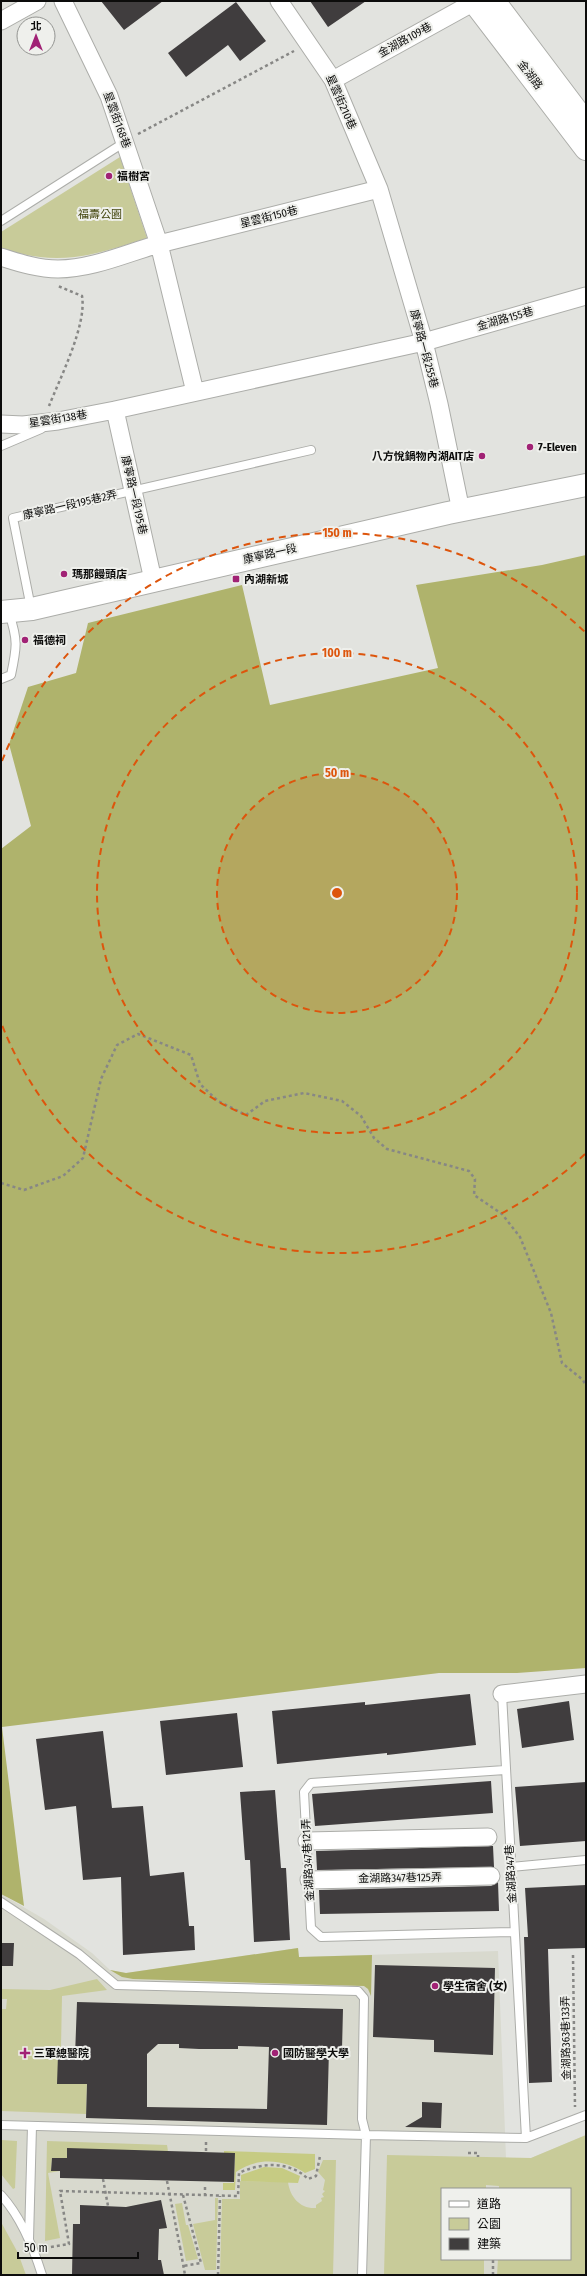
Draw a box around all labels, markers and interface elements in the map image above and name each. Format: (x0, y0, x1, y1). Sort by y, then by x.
north arrow (16, 16, 56, 56)
text: 北 (31, 20, 42, 33)
street label: 金湖路109巷 (376, 20, 434, 60)
street label: 金湖路 (515, 58, 545, 92)
street label: 星雲街210巷 (323, 73, 359, 131)
street label: 星雲街168巷 (101, 90, 133, 150)
place label: 福樹宮 (117, 170, 150, 183)
marker: 福樹宮 (104, 171, 114, 181)
street label: 星雲街150巷 (239, 204, 299, 230)
park label: 福壽公園 (78, 208, 122, 221)
street label: 金湖路155巷 (475, 305, 535, 333)
street label: 康寧路一段255巷 (407, 308, 441, 390)
street label: 星雲街138巷 (28, 408, 88, 430)
place label: 7-Eleven (538, 441, 577, 454)
marker: 7-Eleven (525, 442, 535, 452)
place label: 八方悅鍋物內湖AIT店 (372, 450, 474, 463)
marker: 八方悅鍋物內湖AIT店 (477, 451, 487, 461)
street label: 康寧路一段195巷 (119, 454, 149, 536)
street label: 康寧路一段195巷2弄 (22, 488, 118, 522)
text: 150 m (322, 526, 352, 540)
street label: 康寧路一段 (242, 541, 298, 567)
place label: 瑪那饅頭店 (72, 568, 127, 581)
marker: 瑪那饅頭店 (59, 569, 69, 579)
place label: 內湖新城 (244, 573, 289, 586)
marker: 內湖新城 (231, 574, 241, 584)
place label: 福德祠 (33, 634, 66, 647)
marker: 福德祠 (20, 635, 30, 645)
text: 100 m (322, 646, 352, 660)
text: 50 m (325, 766, 349, 780)
centre of rings (330, 886, 344, 900)
street label: 金湖路347巷121弄 (299, 1818, 317, 1902)
street label: 金湖路347巷 (503, 1844, 519, 1904)
street label: 金湖路347巷125弄 (358, 1871, 442, 1885)
place label: 學生宿舍 (女) (443, 1980, 508, 1993)
marker: 學生宿舍 (女) (430, 1981, 440, 1991)
street label: 金湖路363巷133弄 (559, 1996, 573, 2080)
marker: 三軍總醫院 (19, 2047, 31, 2059)
place label: 三軍總醫院 (34, 2047, 89, 2060)
place label: 國防醫學大學 (283, 2047, 349, 2060)
marker: 國防醫學大學 (270, 2048, 280, 2058)
legend (441, 2188, 571, 2260)
text: 道路 (477, 2197, 501, 2211)
text: 公園 (477, 2217, 501, 2231)
scale bar (18, 2234, 138, 2260)
text: 建築 (477, 2237, 501, 2251)
text: 50 m (24, 2241, 48, 2255)

